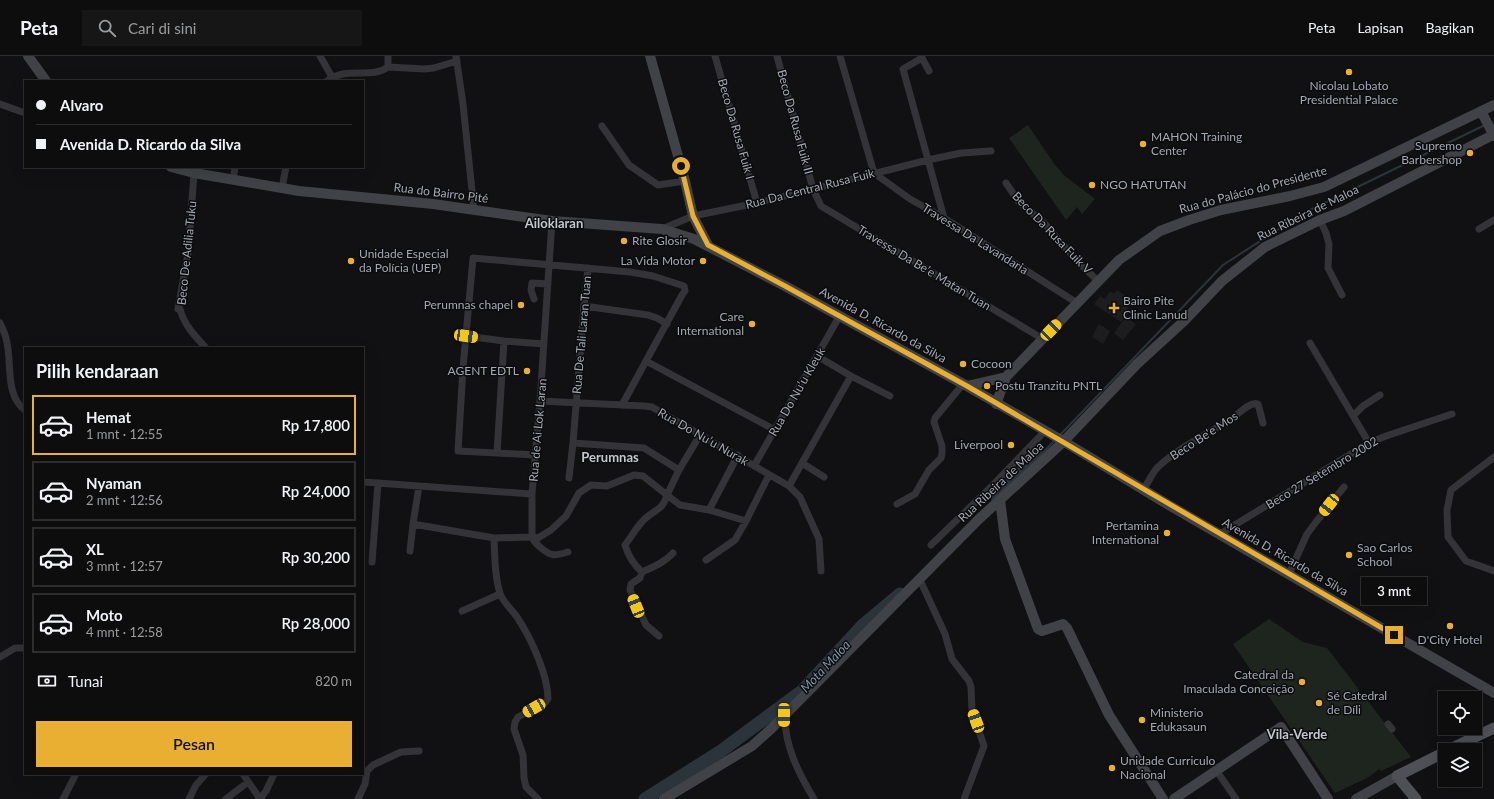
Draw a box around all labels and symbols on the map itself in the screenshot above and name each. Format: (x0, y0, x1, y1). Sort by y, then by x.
marker: Nicolau Lobato Presidential Palace (1344, 67, 1354, 77)
street label: Beco Da Rusa Fuik II (774, 68, 817, 176)
street label: Beco Da Rusa Fuik I (715, 77, 758, 181)
place label: Nicolau Lobato Presidential Palace (1300, 78, 1398, 107)
place label: MAHON Training Center (1151, 129, 1242, 158)
place label: Supremo Barbershop (1401, 138, 1462, 167)
marker: MAHON Training Center (1138, 139, 1148, 149)
marker: Supremo Barbershop (1465, 148, 1475, 158)
route start (672, 157, 690, 175)
street label: Rua do Palácio do Presidente (1177, 163, 1328, 216)
street label: Rua Da Central Rusa Fuik (744, 165, 877, 212)
place label: NGO HATUTAN (1100, 177, 1187, 192)
street label: Rua do Bairro Pité (393, 179, 489, 206)
marker: NGO HATUTAN (1087, 180, 1097, 190)
street label: Rua Ribeira de Maloa (1255, 181, 1361, 244)
street label: Beco Da Rusa Fuik V (1009, 188, 1096, 278)
street label: Beco De Adilia Tuku (174, 200, 199, 306)
street label: Travessa Da Lavandaria (919, 200, 1031, 277)
district label: Ailoklaran (524, 215, 583, 231)
street label: Travessa Da Be’e Matan Tuan (855, 222, 994, 313)
place label: Rite Glosir (632, 233, 687, 248)
marker: Rite Glosir (619, 236, 629, 246)
place label: Unidade Especial da Polícia (UEP) (359, 246, 449, 275)
place label: La Vida Motor (620, 253, 696, 268)
marker: Unidade Especial da Polícia (UEP) (346, 256, 356, 266)
marker: La Vida Motor (698, 256, 708, 266)
street label: Rua De Tali Laran Tuan (569, 275, 594, 395)
street label: Avenida D. Ricardo da Silva (817, 283, 949, 366)
place label: Bairo Pite Clinic Lanud (1123, 293, 1187, 322)
place label: Perumnas chapel (424, 297, 513, 312)
marker: Perumnas chapel (516, 300, 526, 310)
marker: Bairo Pite Clinic Lanud (1108, 302, 1120, 314)
place label: Care International (677, 309, 744, 338)
car (1038, 317, 1064, 343)
marker: Care International (747, 319, 757, 329)
car (453, 328, 479, 344)
street label: Rua Do Nu’u Kleuk (765, 344, 828, 439)
place label: Cocoon (971, 356, 1012, 371)
marker: Cocoon (958, 359, 968, 369)
place label: AGENT EDTL (448, 363, 519, 378)
marker: AGENT EDTL (522, 366, 532, 376)
street label: Rua de Ai Lok Laran (526, 378, 549, 482)
place label: Postu Tranzitu PNTL (995, 378, 1102, 393)
marker: Postu Tranzitu PNTL (982, 381, 992, 391)
street label: Rua Do Nu’u Nurak (655, 405, 752, 469)
street label: Beco Be'e Mos (1167, 408, 1240, 463)
street label: Beco 27 Setembro 2002 (1263, 433, 1381, 512)
place label: Liverpool (954, 437, 1003, 452)
street label: Rua Ribeira de Maloa (955, 438, 1046, 525)
marker: Liverpool (1006, 440, 1016, 450)
district label: Perumnas (581, 449, 639, 465)
car (1317, 492, 1341, 518)
street label: Avenida D. Ricardo da Silva (1220, 514, 1351, 599)
place label: Pertamina International (1092, 518, 1159, 547)
marker: Pertamina International (1162, 528, 1172, 538)
place label: Sao Carlos School (1357, 540, 1412, 569)
marker: Sao Carlos School (1344, 550, 1354, 560)
callout: 3 mnt (1361, 577, 1427, 605)
car (626, 593, 646, 619)
marker: D'City Hotel (1445, 621, 1455, 631)
route end (1385, 626, 1403, 644)
place label: D'City Hotel (1418, 632, 1482, 647)
water label: Mota Maloa (797, 636, 854, 696)
place label: Catedral da Imaculada Conceição (1183, 667, 1294, 696)
marker: Catedral da Imaculada Conceição (1297, 677, 1307, 687)
place label: Sé Catedral de Díli (1327, 688, 1387, 717)
car (521, 697, 547, 719)
marker: Sé Catedral de Díli (1314, 698, 1324, 708)
car (778, 703, 790, 727)
place label: Ministerio Edukasaun (1150, 705, 1207, 734)
car (966, 708, 986, 734)
marker: Ministerio Edukasaun (1137, 715, 1147, 725)
district label: Vila-Verde (1266, 726, 1327, 742)
place label: Unidade Curriculo Nacional (1120, 753, 1216, 782)
marker: Unidade Curriculo Nacional (1107, 763, 1117, 773)

